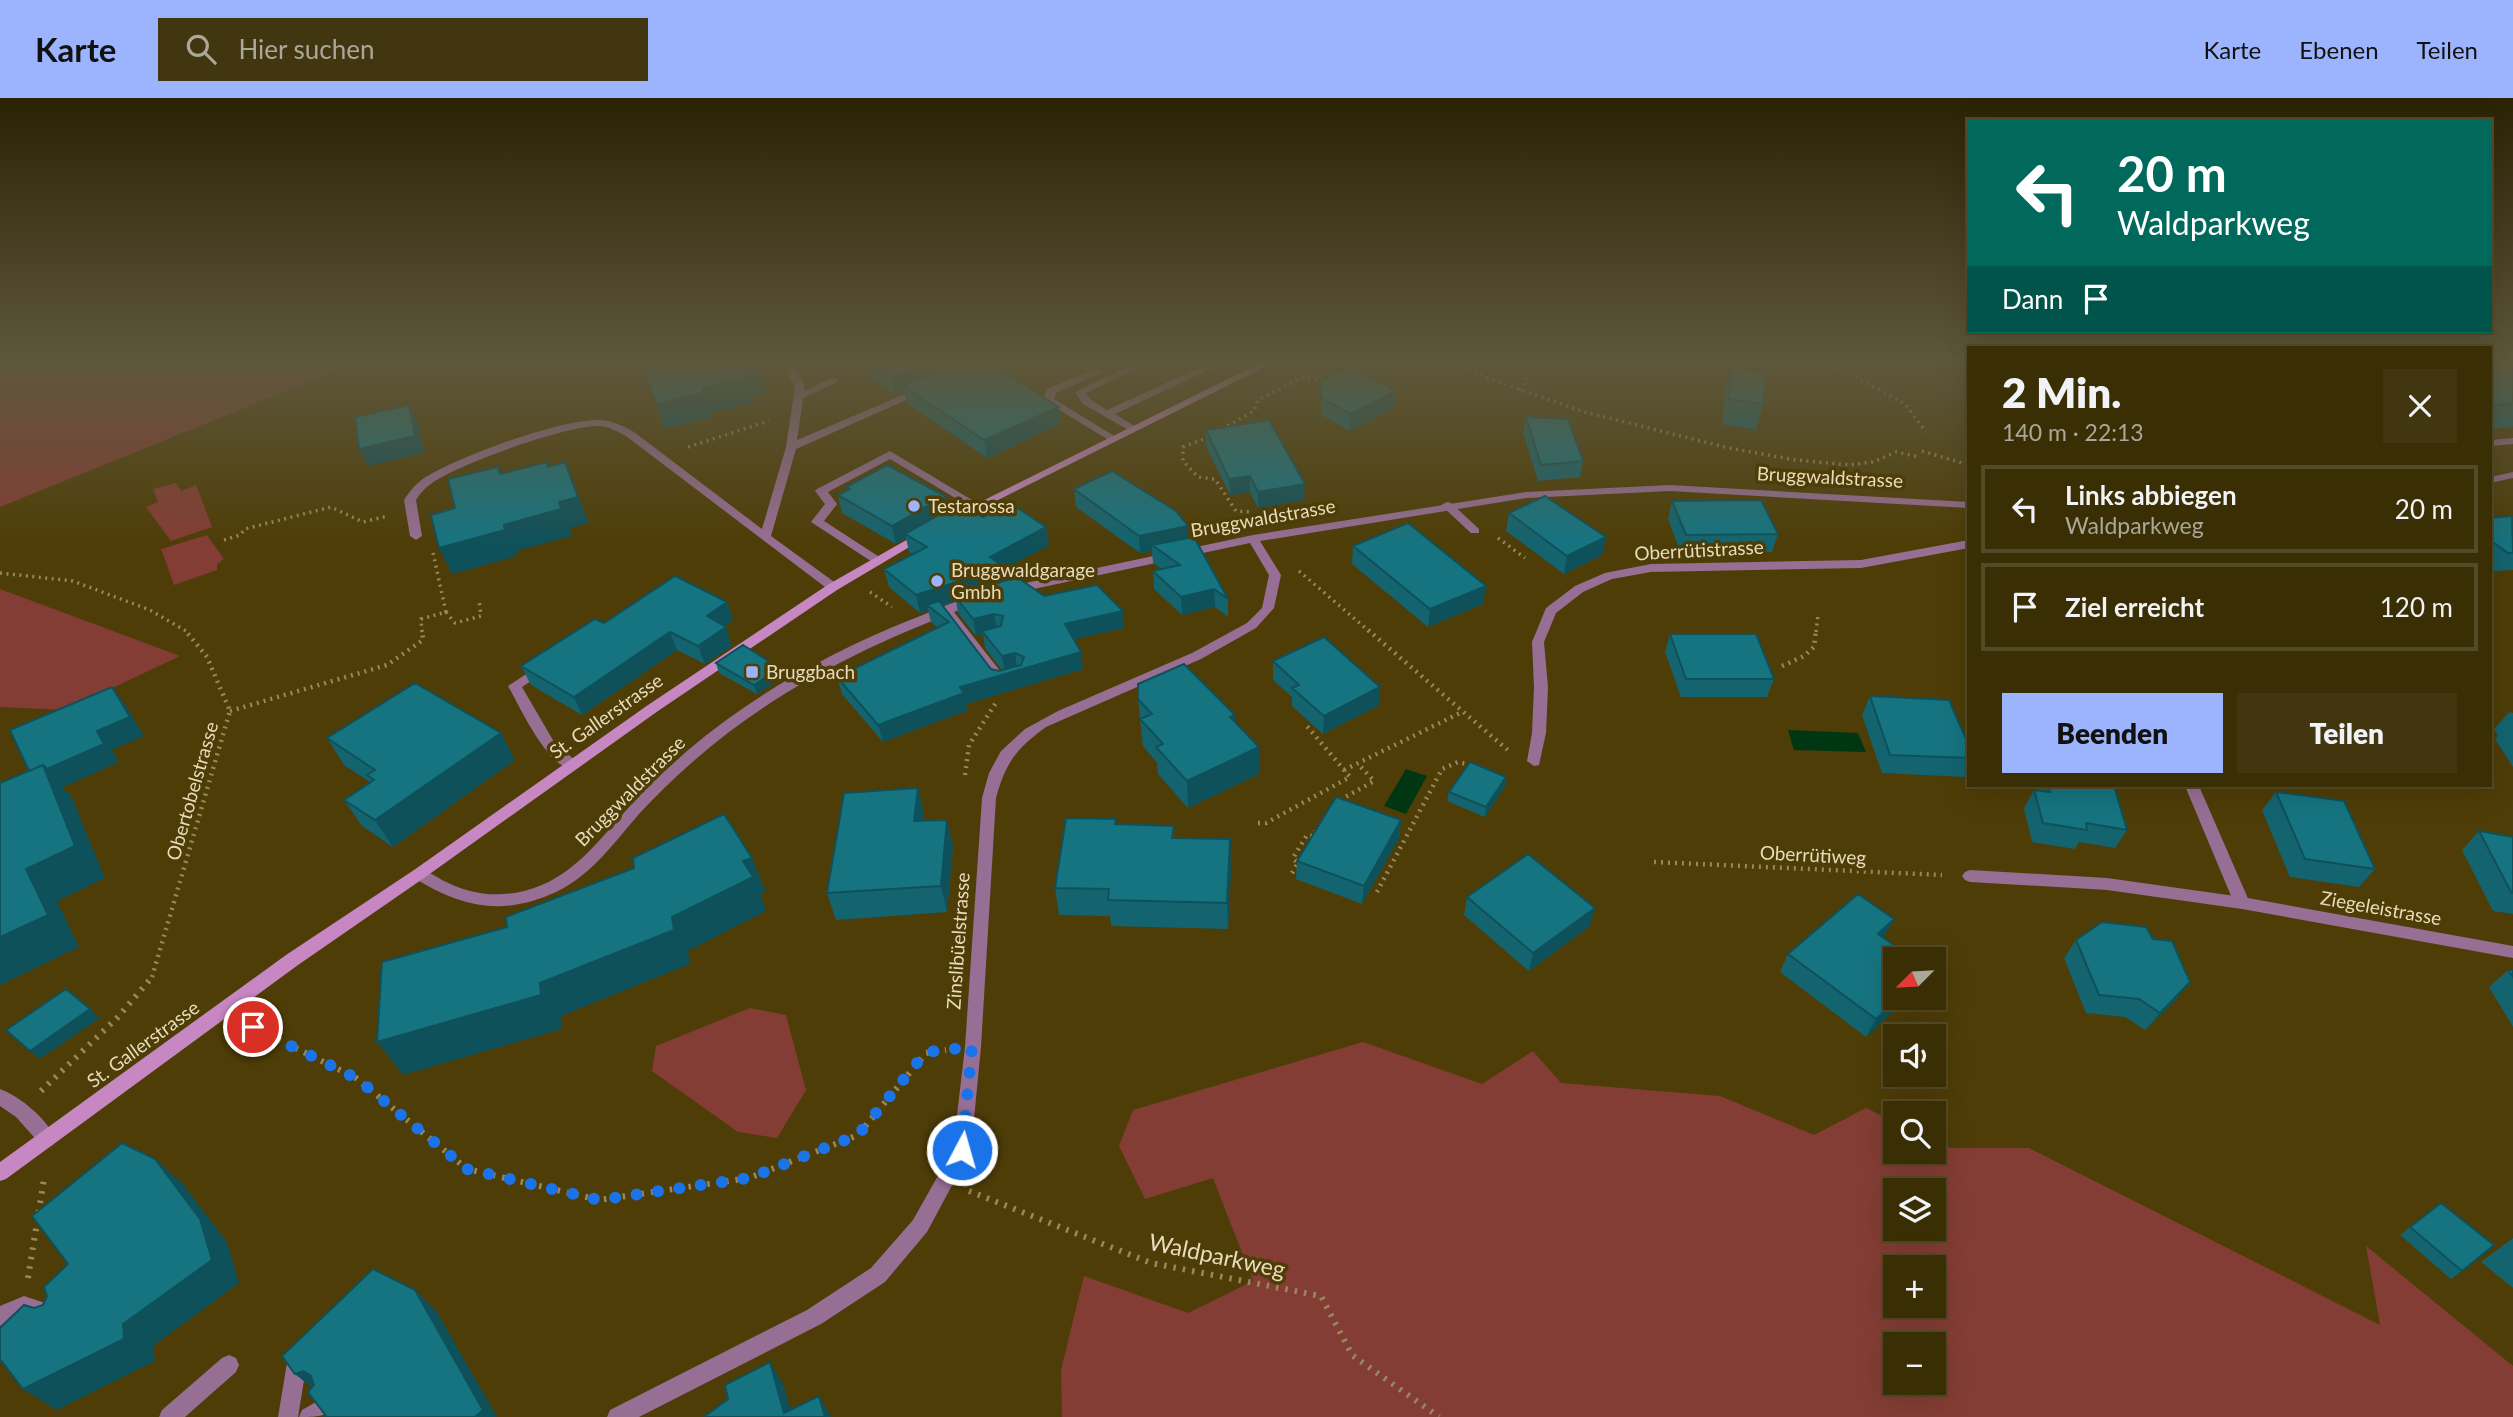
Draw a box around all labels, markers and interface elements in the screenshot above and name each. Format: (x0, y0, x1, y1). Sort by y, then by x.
search box (158, 18, 648, 81)
text: Karte (35, 29, 116, 69)
icon: search (182, 30, 220, 68)
text: Hier suchen (238, 33, 375, 65)
text: Karte (2204, 35, 2261, 64)
text: Ebenen (2299, 35, 2379, 64)
text: Teilen (2417, 35, 2478, 64)
text: 20 m (2117, 144, 2227, 202)
icon: left (2002, 147, 2093, 238)
text: Waldparkweg (2117, 203, 2310, 242)
icon: arrive (2077, 280, 2115, 318)
text: Dann (2002, 283, 2063, 315)
text: 2 Min. (2002, 367, 2121, 417)
button: close (2383, 369, 2457, 443)
text: 140 m · 22:13 (2002, 418, 2144, 446)
street label: Bruggwaldstrasse (1756, 461, 1904, 492)
text: Links abbiegen (2065, 479, 2237, 511)
icon: left (2006, 490, 2044, 528)
street label: Bruggwaldstrasse (1189, 493, 1337, 542)
text: 20 m (2395, 493, 2453, 525)
place label: Testarossa (928, 494, 1015, 517)
marker: Testarossa (906, 498, 922, 514)
text: Waldparkweg (2065, 511, 2204, 539)
street label: Oberrütistrasse (1634, 535, 1764, 564)
place label: Bruggwaldgarage Gmbh (951, 558, 1095, 603)
marker: Bruggwaldgarage Gmbh (929, 573, 945, 589)
icon: arrive (2006, 588, 2044, 626)
text: Ziel erreicht (2065, 591, 2204, 623)
text: 120 m (2380, 591, 2453, 623)
place label: Bruggbach (766, 660, 855, 683)
marker: Bruggbach (744, 664, 760, 680)
street label: St. Gallerstrasse (545, 668, 667, 763)
button: Beenden (2002, 693, 2223, 773)
button: Teilen (2237, 693, 2457, 773)
street label: Obertobelstrasse (161, 719, 222, 863)
street label: Bruggwaldstrasse (570, 731, 690, 851)
street label: Oberrütiweg (1759, 840, 1867, 869)
street label: Zinslibüelstrasse (941, 872, 974, 1010)
street label: Ziegeleistrasse (2319, 886, 2443, 929)
north arrow (1883, 947, 1946, 1010)
map controls (1883, 947, 1946, 1395)
street label: St. Gallerstrasse (82, 995, 203, 1092)
pin (223, 997, 283, 1057)
icon: arrive (234, 1008, 272, 1046)
button: sound (1883, 1024, 1946, 1087)
button: search (1883, 1101, 1946, 1164)
position arrow (925, 1113, 999, 1187)
button: layers (1883, 1178, 1946, 1241)
street label: Waldparkweg (1146, 1227, 1288, 1283)
button: + (1883, 1255, 1946, 1318)
button: − (1883, 1332, 1946, 1395)

